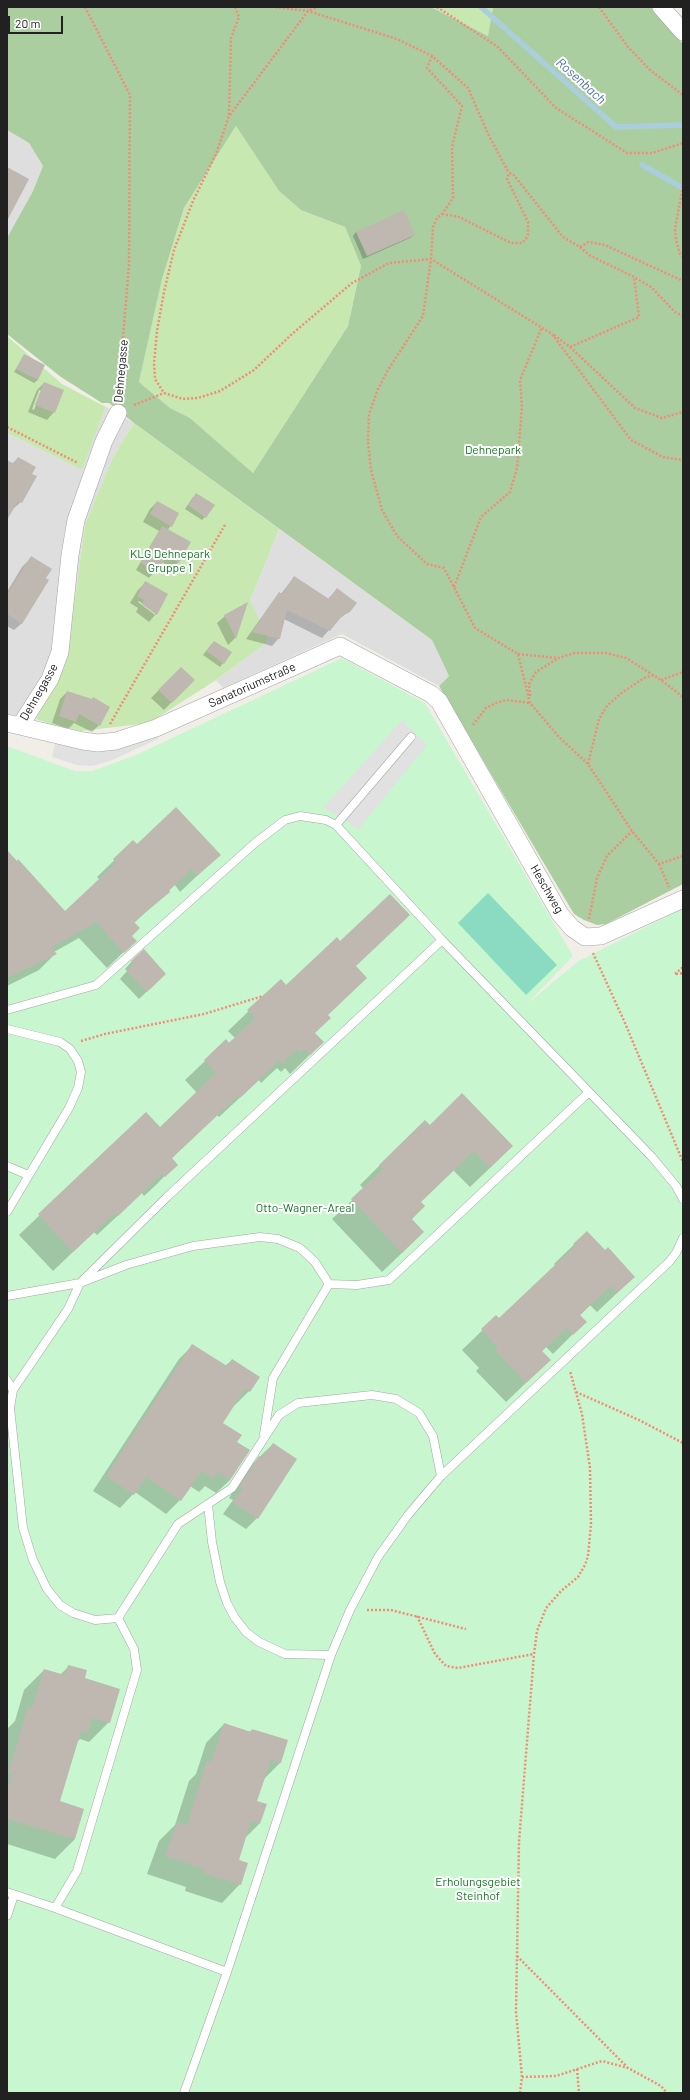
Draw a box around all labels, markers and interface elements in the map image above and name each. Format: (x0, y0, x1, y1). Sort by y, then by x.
scale bar (10, 8, 65, 34)
text: 20 m (15, 16, 41, 30)
water label: Rosenbach (553, 55, 609, 107)
street label: Dehnegasse (111, 339, 131, 403)
park label: Dehnepark (465, 443, 521, 457)
park label: KLG Dehnepark Gruppe 1 (130, 547, 210, 575)
street label: Sanatoriumstraße (206, 659, 298, 711)
street label: Dehnegasse (17, 661, 61, 723)
street label: Heschweg (527, 862, 567, 916)
park label: Otto-Wagner-Areal (256, 1201, 354, 1215)
park label: Erholungsgebiet Steinhof (435, 1875, 521, 1903)

